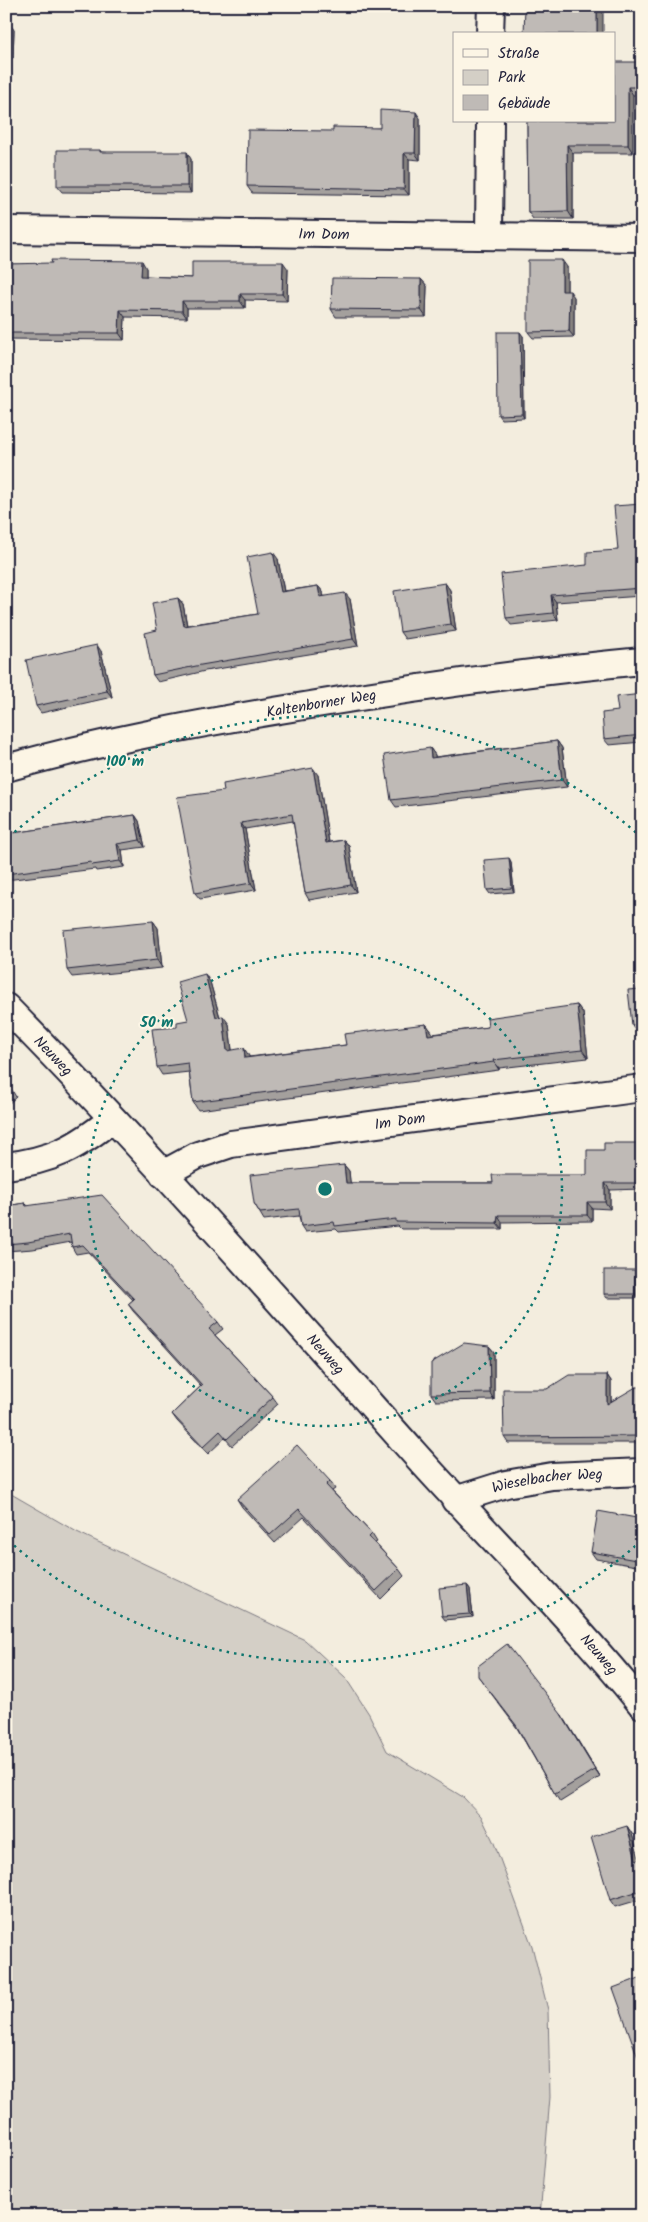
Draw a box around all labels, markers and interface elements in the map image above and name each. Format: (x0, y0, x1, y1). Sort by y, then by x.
legend (453, 32, 616, 122)
text: Straße (498, 42, 540, 66)
text: Park (498, 66, 526, 90)
text: Gebäude (498, 92, 551, 116)
street label: Im Dom (298, 223, 350, 247)
street label: Kaltenborner Weg (265, 684, 378, 725)
text: 100 m (106, 750, 144, 774)
text: 50 m (139, 1011, 174, 1035)
street label: Neuweg (27, 1031, 78, 1082)
street label: Im Dom (373, 1107, 427, 1137)
centre of rings (316, 1180, 334, 1198)
street label: Neuweg (300, 1329, 350, 1381)
street label: Wieselbacher Weg (489, 1463, 603, 1501)
street label: Neuweg (574, 1629, 623, 1681)

